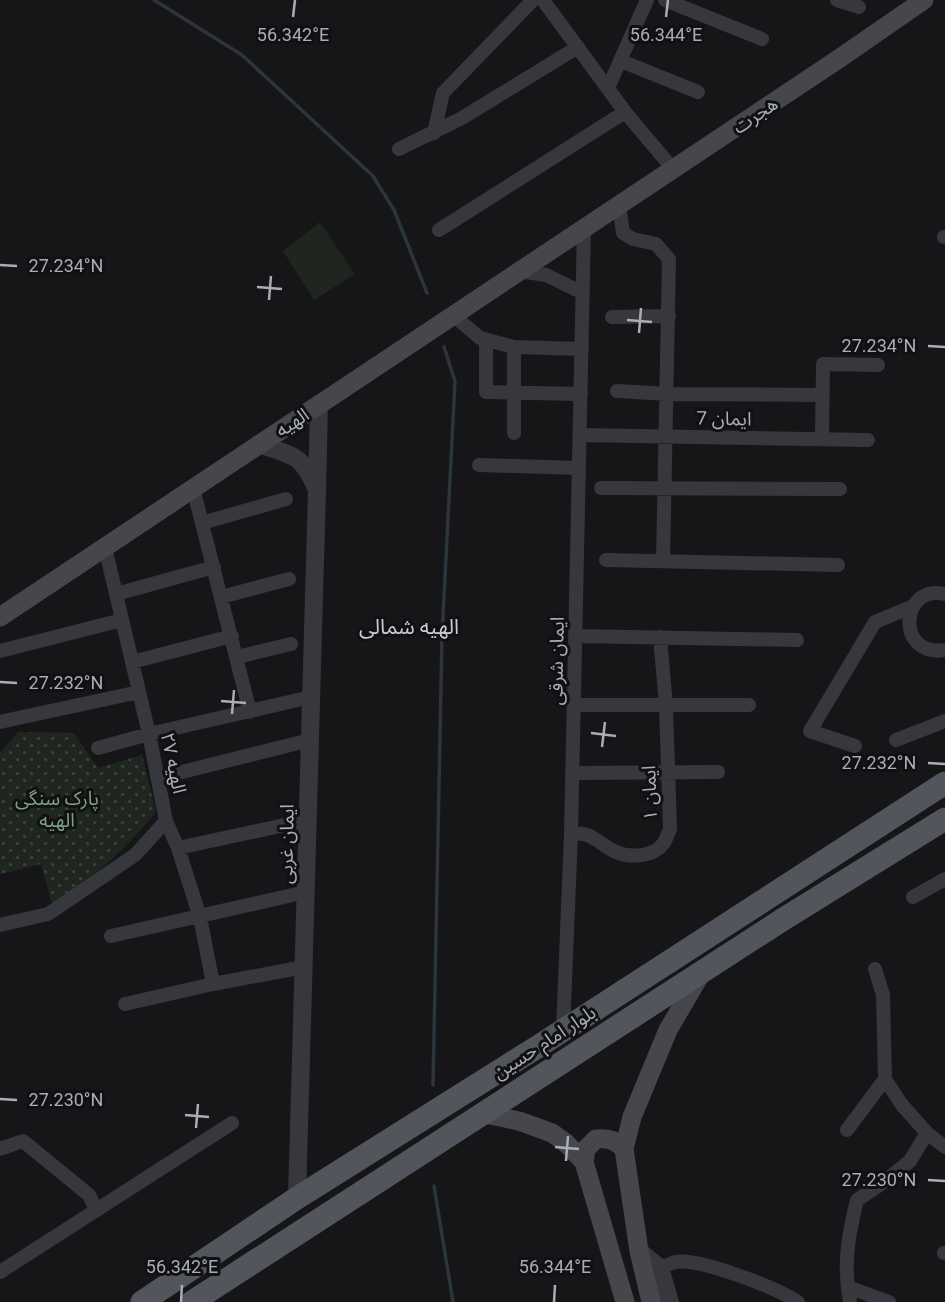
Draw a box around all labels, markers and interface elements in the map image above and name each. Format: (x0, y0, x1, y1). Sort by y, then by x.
text: 56.342°E (257, 24, 329, 45)
text: 56.344°E (630, 24, 702, 45)
street label: هجرت (728, 92, 782, 139)
text: 27.234°N (29, 255, 103, 276)
text: 27.234°N (842, 335, 916, 356)
street label: الهیه (271, 403, 313, 442)
street label: ایمان 7 (696, 407, 752, 430)
district label: الهیه شمالی (359, 615, 459, 639)
street label: ایمان شرقی (544, 616, 569, 706)
text: 27.232°N (29, 672, 103, 693)
street label: الهیه ۲۷ (156, 730, 191, 796)
text: 27.232°N (842, 752, 916, 773)
street label: ایمان ۱ (637, 765, 662, 821)
park label: پارک سنگی الهیه (15, 787, 99, 832)
street label: ایمان غربی (274, 804, 299, 884)
street label: بلوار امام حسین (488, 1001, 602, 1087)
text: 27.230°N (29, 1089, 103, 1110)
text: 27.230°N (842, 1169, 916, 1190)
text: 56.342°E (146, 1256, 218, 1277)
text: 56.344°E (519, 1256, 591, 1277)

